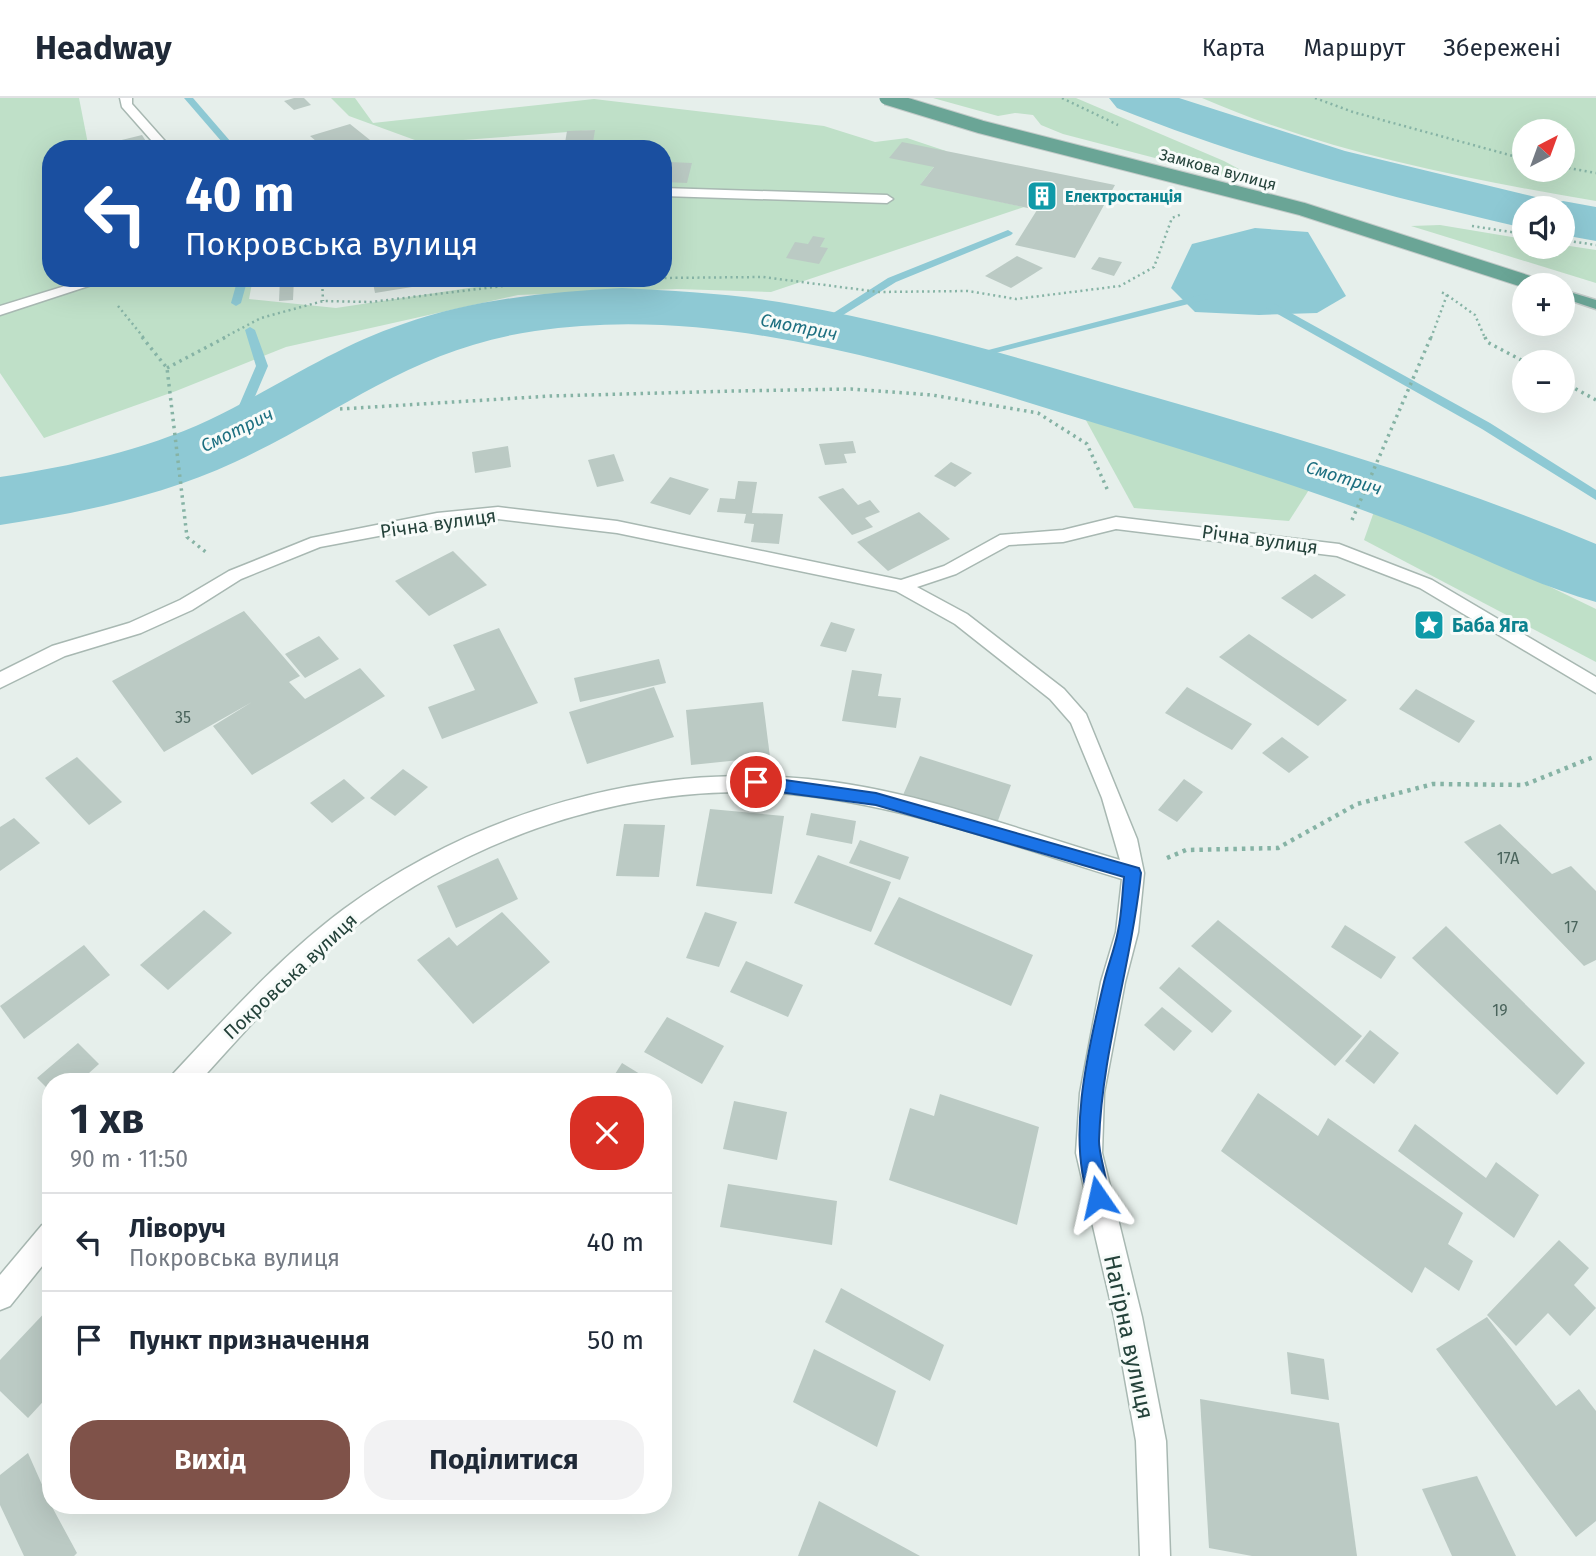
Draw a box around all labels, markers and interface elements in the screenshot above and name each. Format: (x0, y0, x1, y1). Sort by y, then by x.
text: Headway (35, 28, 172, 68)
text: Карта (1202, 34, 1265, 62)
text: Маршрут (1303, 34, 1405, 62)
text: Збережені (1443, 34, 1561, 62)
north arrow (1512, 119, 1575, 182)
map controls (1512, 119, 1575, 413)
street label: Замкова вулиця (1157, 145, 1279, 194)
text: 40 m (185, 165, 294, 224)
icon: left (70, 168, 161, 259)
building icon: Електростанція (1025, 179, 1059, 213)
place label: Електростанція (1065, 187, 1182, 206)
button: sound (1512, 196, 1575, 259)
text: Покровська вулиця (185, 225, 478, 263)
button: + (1512, 273, 1575, 336)
water label: Смотрич (758, 309, 840, 345)
button: − (1512, 350, 1575, 413)
water label: Смотрич (197, 403, 277, 457)
water label: Смотрич (1303, 456, 1385, 500)
street label: Річна вулиця (379, 504, 498, 543)
street label: Річна вулиця (1200, 520, 1319, 559)
place icon: Баба Яга (1412, 608, 1446, 642)
place label: Баба Яга (1452, 614, 1529, 637)
house number: 35 (175, 708, 191, 727)
pin (726, 752, 786, 812)
icon: arrive (737, 763, 775, 801)
house number: 17А (1497, 849, 1520, 868)
street label: Покровська вулиця (219, 909, 362, 1044)
house number: 17 (1564, 918, 1578, 937)
house number: 19 (1492, 1001, 1508, 1020)
text: 1 хв (70, 1094, 144, 1144)
button: close (570, 1096, 644, 1170)
text: 90 m · 11:50 (70, 1145, 188, 1173)
position arrow (1061, 1160, 1135, 1234)
text: Ліворуч (129, 1213, 226, 1244)
icon: left (70, 1223, 108, 1261)
text: 40 m (586, 1227, 644, 1258)
text: Покровська вулиця (129, 1244, 340, 1272)
street label: Нагірна вулиця (1098, 1252, 1160, 1422)
icon: arrive (70, 1321, 108, 1359)
text: Пункт призначення (129, 1325, 370, 1356)
text: 50 m (587, 1325, 644, 1356)
button: Вихід (70, 1420, 350, 1500)
button: Поділитися (364, 1420, 644, 1500)

